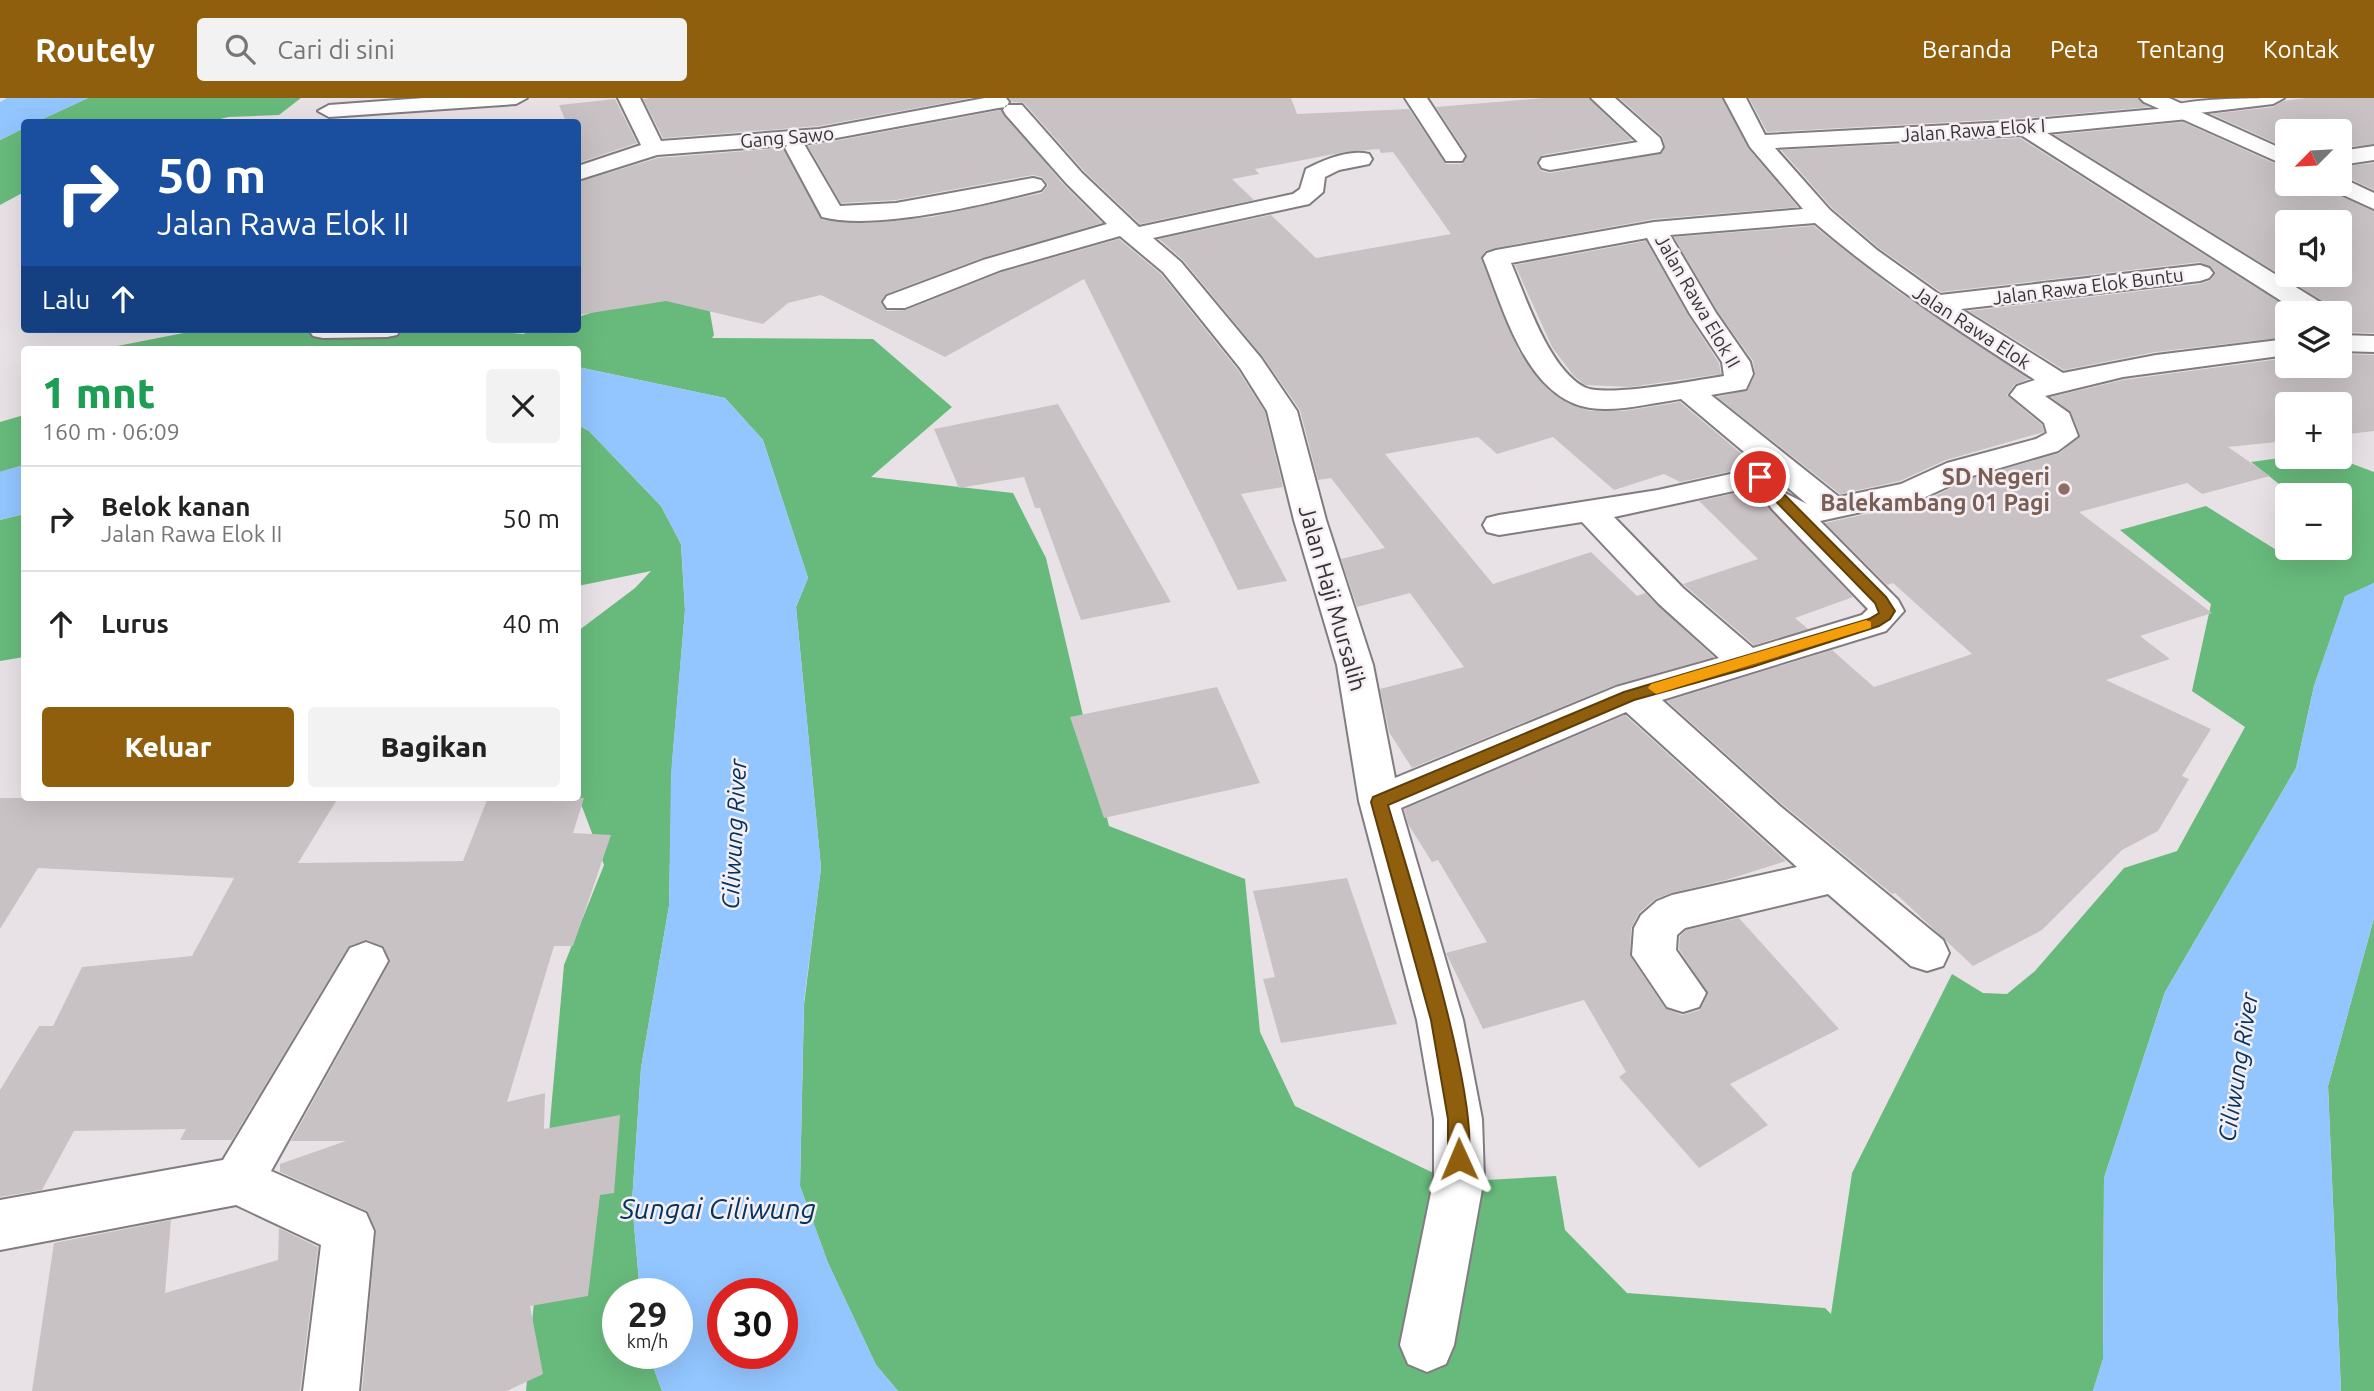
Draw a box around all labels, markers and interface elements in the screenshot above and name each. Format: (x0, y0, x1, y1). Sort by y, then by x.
search box (197, 18, 687, 81)
icon: search (221, 30, 259, 68)
text: Routely (35, 31, 155, 68)
text: Cari di sini (277, 35, 395, 64)
text: Beranda (1922, 36, 2012, 63)
text: Peta (2050, 36, 2099, 63)
text: Tentang (2137, 36, 2225, 63)
text: Kontak (2263, 36, 2339, 63)
street label: Jalan Rawa Elok I (1900, 114, 2046, 146)
north arrow (2275, 119, 2352, 196)
map controls (2275, 119, 2352, 560)
street label: Gang Sawo (739, 122, 835, 152)
icon: right (42, 147, 133, 238)
text: 50 m (157, 147, 266, 202)
text: Jalan Rawa Elok II (157, 205, 409, 241)
button: sound (2275, 210, 2352, 287)
street label: Jalan Rawa Elok II (1651, 231, 1745, 371)
street label: Jalan Rawa Elok Buntu (1991, 263, 2185, 309)
icon: ahead (104, 280, 142, 318)
street label: Jalan Rawa Elok (1909, 281, 2035, 373)
text: Lalu (42, 285, 90, 314)
button: layers (2275, 301, 2352, 378)
text: 1 mnt (42, 369, 155, 416)
button: close (486, 369, 560, 443)
button: + (2275, 392, 2352, 469)
text: 160 m · 06:09 (42, 419, 180, 444)
pin (1730, 447, 1790, 507)
icon: arrive (1741, 458, 1779, 496)
place label: SD Negeri Balekambang 01 Pagi (1820, 464, 2050, 515)
marker: SD Negeri Balekambang 01 Pagi (2056, 481, 2072, 497)
button: − (2275, 483, 2352, 560)
text: Belok kanan (101, 492, 251, 521)
icon: right (42, 500, 80, 538)
street label: Jalan Haji Mursalih (1295, 502, 1371, 694)
text: 50 m (502, 504, 560, 533)
text: Jalan Rawa Elok II (101, 521, 282, 546)
icon: ahead (42, 605, 80, 643)
text: Lurus (101, 609, 169, 638)
text: 40 m (502, 609, 560, 638)
button: Keluar (42, 707, 294, 787)
button: Bagikan (308, 707, 560, 787)
water label: Ciliwung River (717, 757, 751, 910)
water label: Ciliwung River (2213, 990, 2263, 1143)
position arrow (1422, 1122, 1496, 1196)
water label: Sungai Ciliwung (619, 1193, 816, 1224)
speed limit sign: 30 (707, 1278, 798, 1369)
text: 29 (628, 1294, 667, 1334)
text: km/h (627, 1331, 668, 1351)

